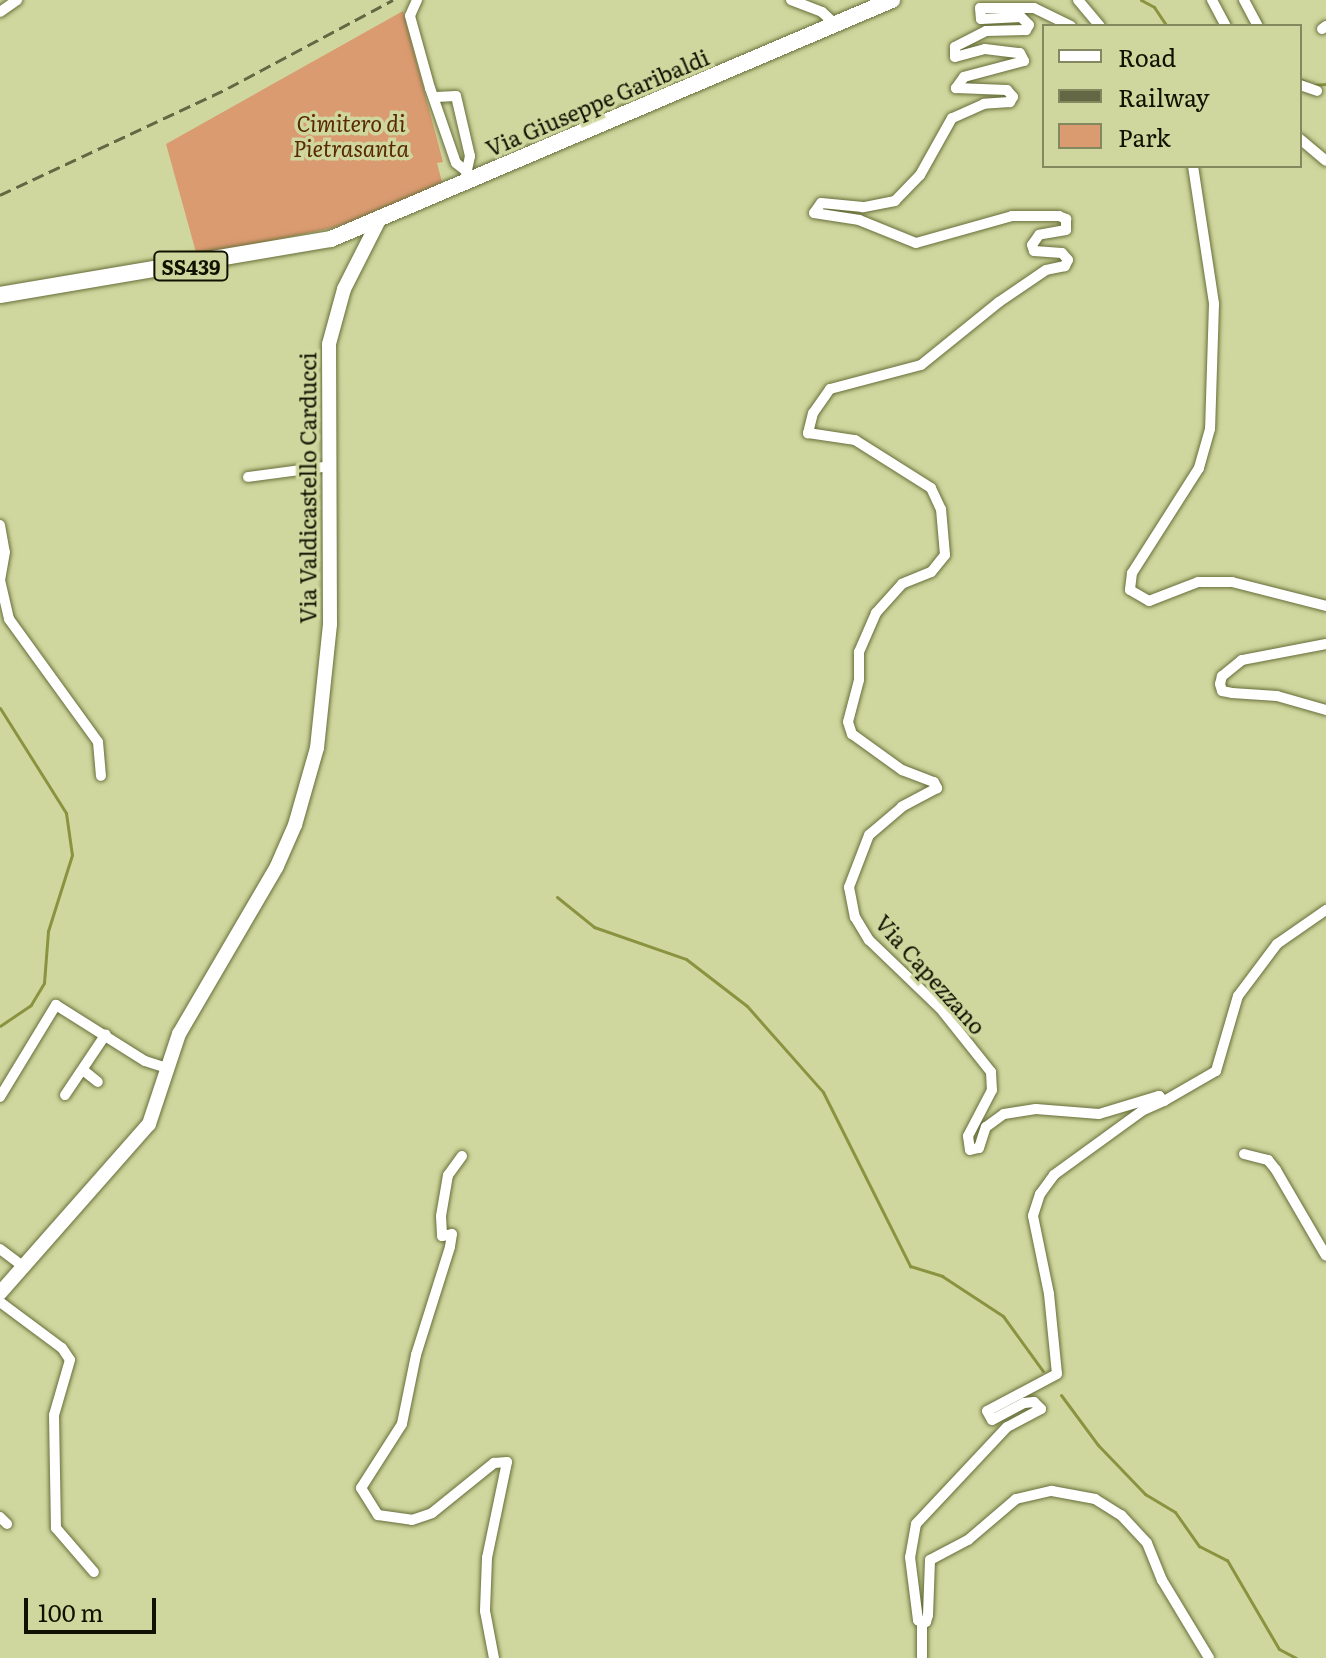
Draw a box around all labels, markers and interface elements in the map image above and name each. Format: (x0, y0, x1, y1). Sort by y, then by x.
legend (1042, 24, 1302, 168)
text: Road (1118, 39, 1176, 74)
street label: Via Giuseppe Garibaldi (481, 43, 713, 161)
text: Railway (1118, 79, 1210, 114)
park label: Cimitero di Pietrasanta (293, 109, 409, 160)
text: Park (1118, 119, 1171, 154)
road number: SS439 (153, 250, 229, 282)
street label: Via Valdicastello Carducci (294, 352, 320, 624)
street label: Via Capezzano (870, 909, 992, 1039)
scale bar (28, 1582, 160, 1632)
text: 100 m (38, 1594, 104, 1629)

